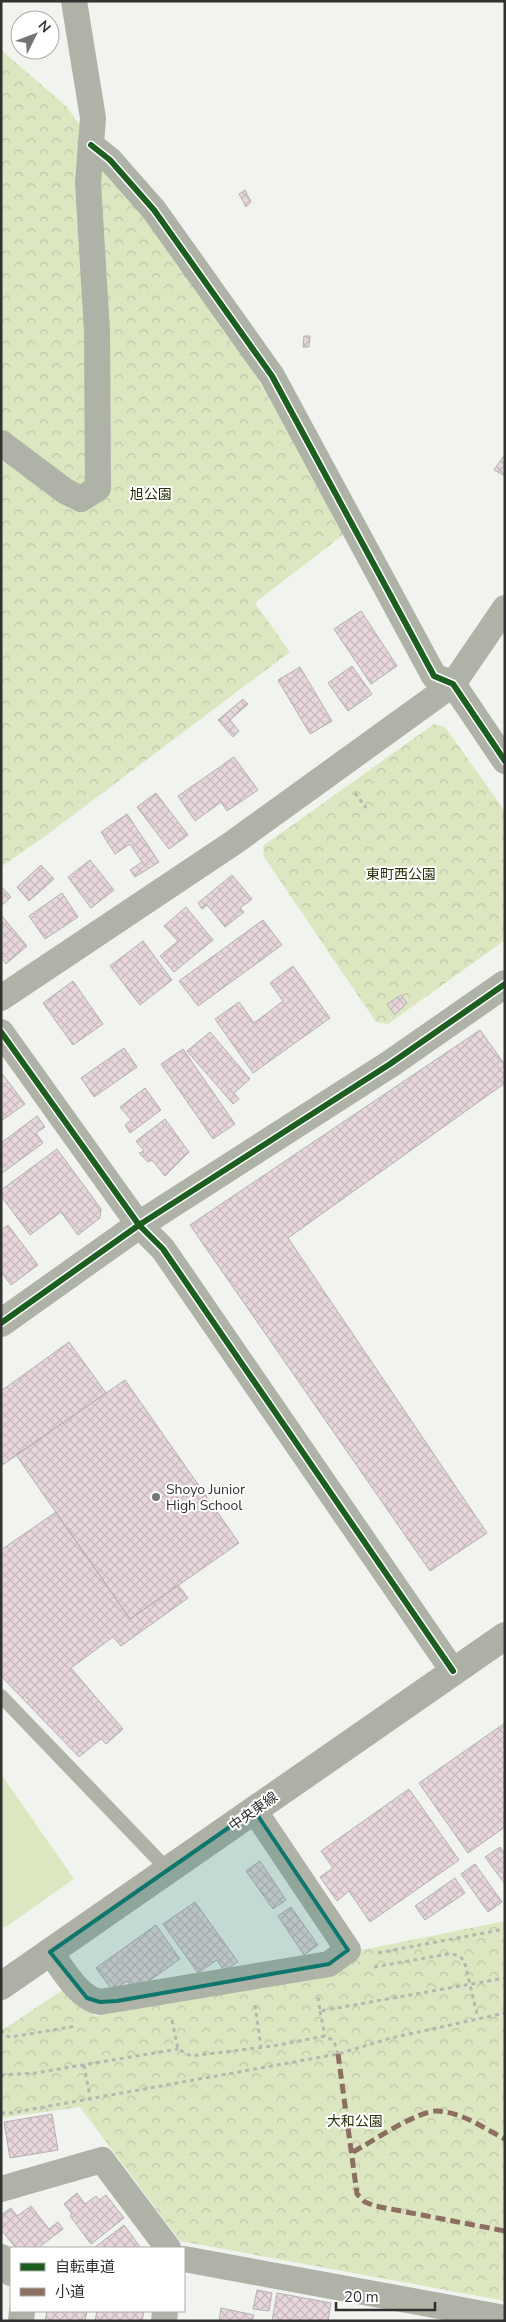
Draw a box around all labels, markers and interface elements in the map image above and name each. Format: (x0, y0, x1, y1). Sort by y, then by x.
north arrow (10, 10, 60, 60)
text: N (34, 16, 55, 37)
park label: 旭公園 (130, 485, 172, 504)
park label: 東町西公園 (366, 865, 436, 884)
place label: Shoyo Junior High School (166, 1480, 245, 1515)
marker: Shoyo Junior High School (150, 1491, 162, 1503)
street label: 中央東線 (225, 1788, 282, 1835)
park label: 大和公園 (327, 2112, 383, 2131)
legend (10, 2247, 185, 2312)
text: 自転車道 (55, 2257, 115, 2277)
scale bar (336, 2280, 435, 2312)
text: 小道 (55, 2282, 85, 2302)
text: 20 m (344, 2287, 379, 2307)

